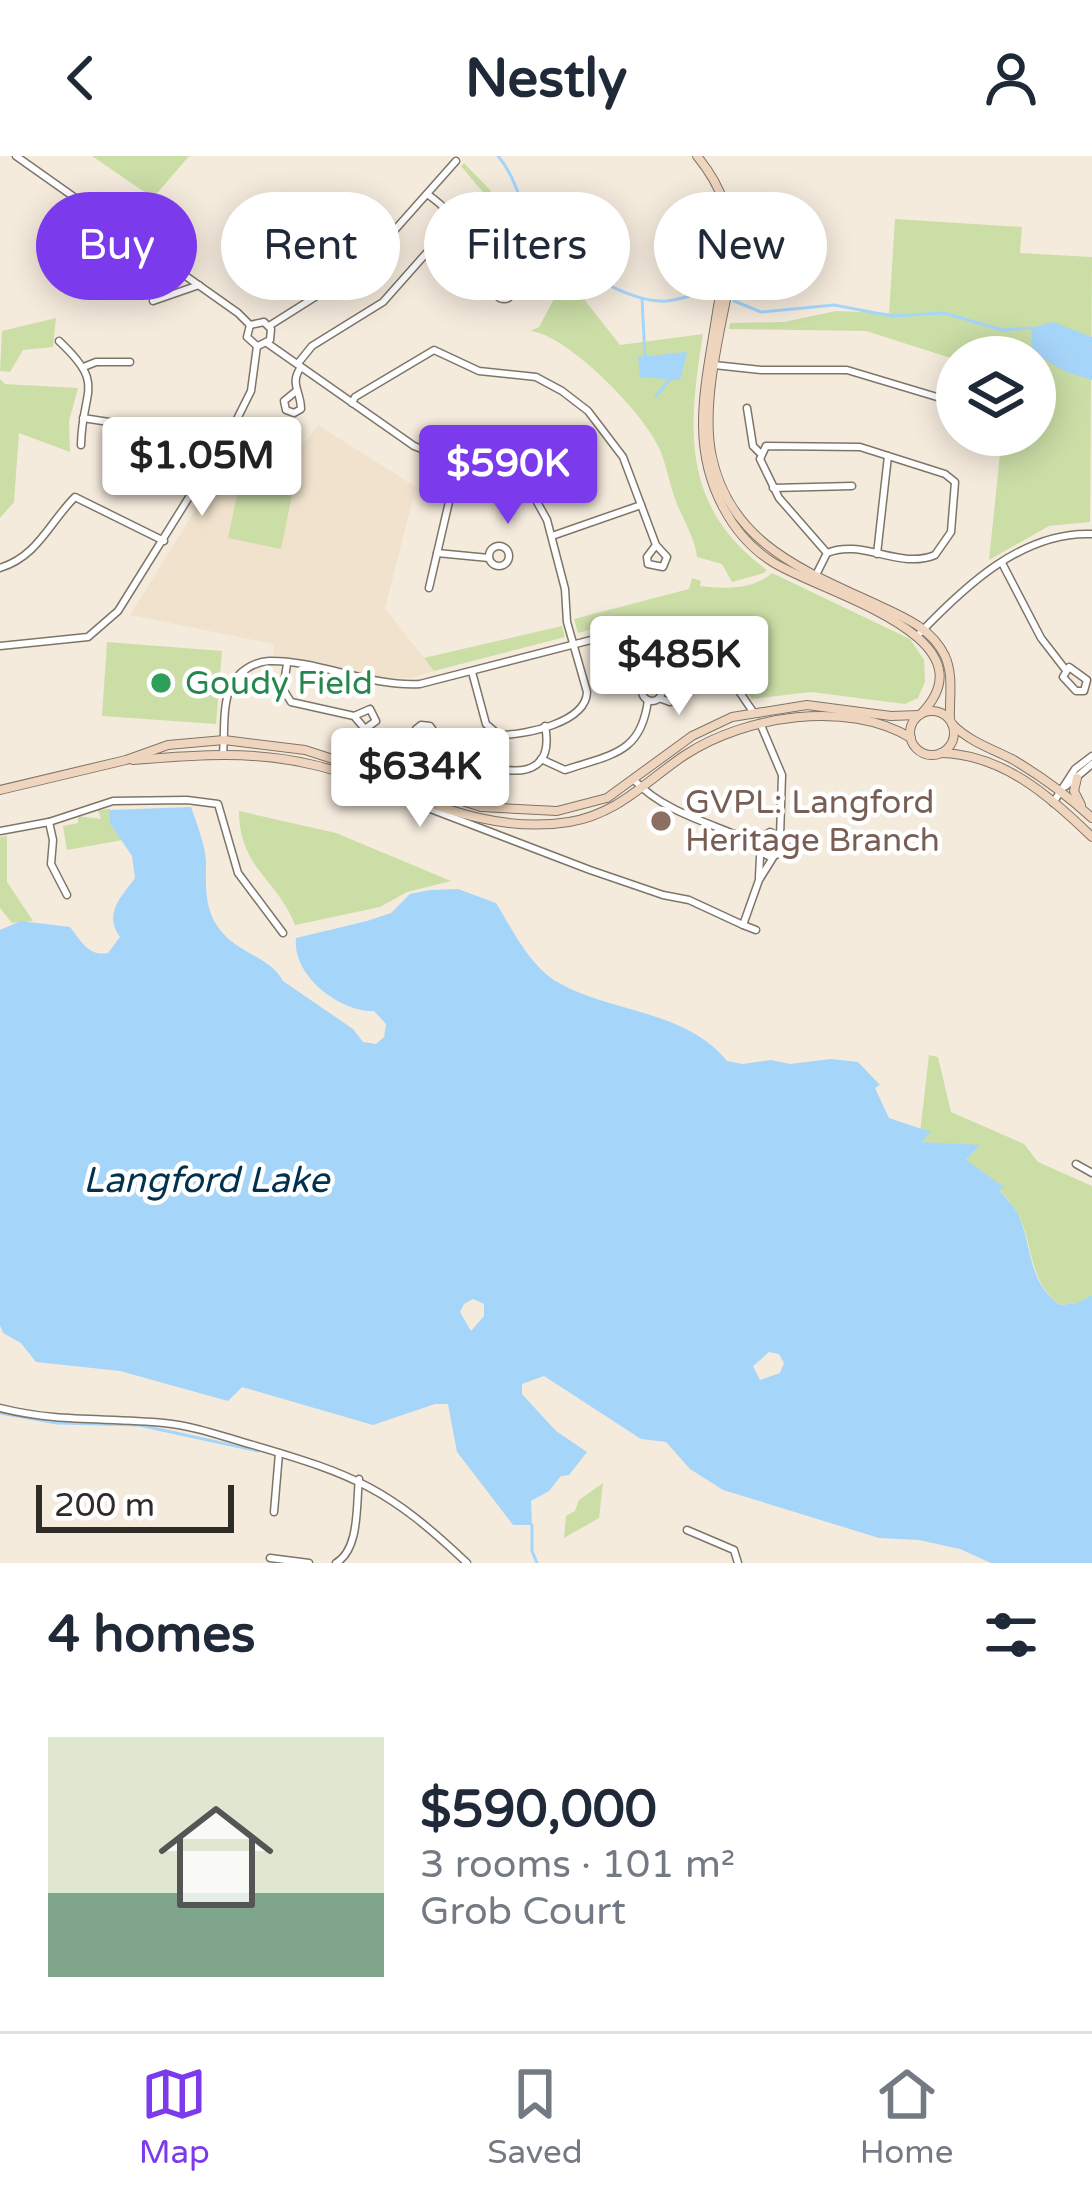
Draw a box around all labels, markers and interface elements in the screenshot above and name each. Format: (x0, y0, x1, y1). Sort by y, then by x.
icon: back (48, 45, 114, 111)
icon: person (978, 45, 1044, 111)
text: Nestly (465, 46, 627, 111)
chip: Buy (36, 192, 197, 300)
chip: Rent (221, 192, 400, 300)
chip: Filters (424, 192, 630, 300)
chip: New (654, 192, 827, 300)
map controls (936, 336, 1056, 456)
button: layers (936, 336, 1056, 456)
pin: $1.05M (104, 417, 300, 519)
pin: $590K (424, 425, 592, 527)
text: $1.05M (129, 432, 275, 479)
text: $590K (446, 440, 570, 487)
pin: $485K (595, 616, 763, 718)
text: $485K (617, 631, 741, 678)
place label: Goudy Field (185, 664, 373, 703)
marker: Goudy Field (148, 670, 174, 696)
pin: $634K (336, 728, 504, 830)
text: $634K (358, 743, 482, 790)
place label: GVPL: Langford Heritage Branch (685, 783, 940, 860)
marker: GVPL: Langford Heritage Branch (648, 808, 674, 834)
water label: Langford Lake (83, 1159, 331, 1202)
scale bar (36, 1479, 234, 1532)
text: 200 m (54, 1486, 155, 1525)
icon: filters (978, 1602, 1044, 1668)
text: 4 homes (48, 1604, 256, 1666)
text: $590,000 (420, 1779, 657, 1841)
icon: home (144, 1785, 288, 1929)
text: 3 rooms · 101 m² (420, 1841, 735, 1888)
text: Grob Court (420, 1888, 626, 1935)
tab: Map (139, 2061, 210, 2172)
tab: Saved (487, 2061, 583, 2172)
tab: Home (860, 2061, 953, 2172)

